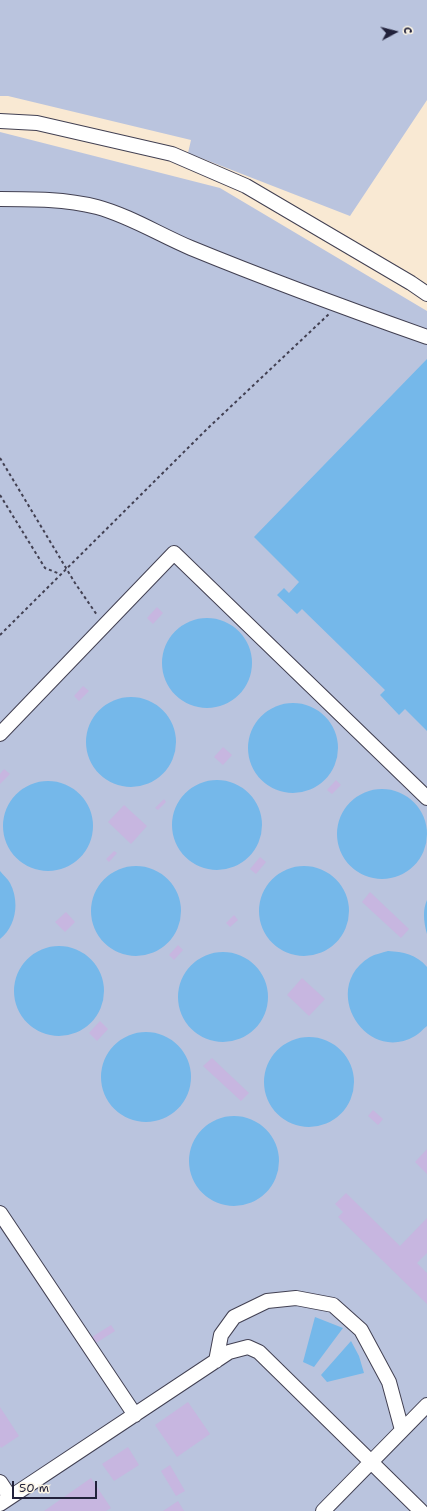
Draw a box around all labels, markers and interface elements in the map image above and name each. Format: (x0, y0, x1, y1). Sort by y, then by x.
north arrow (375, 12, 415, 52)
text: С (400, 26, 415, 35)
scale bar (14, 1473, 99, 1499)
text: 50 m (19, 1480, 49, 1496)

